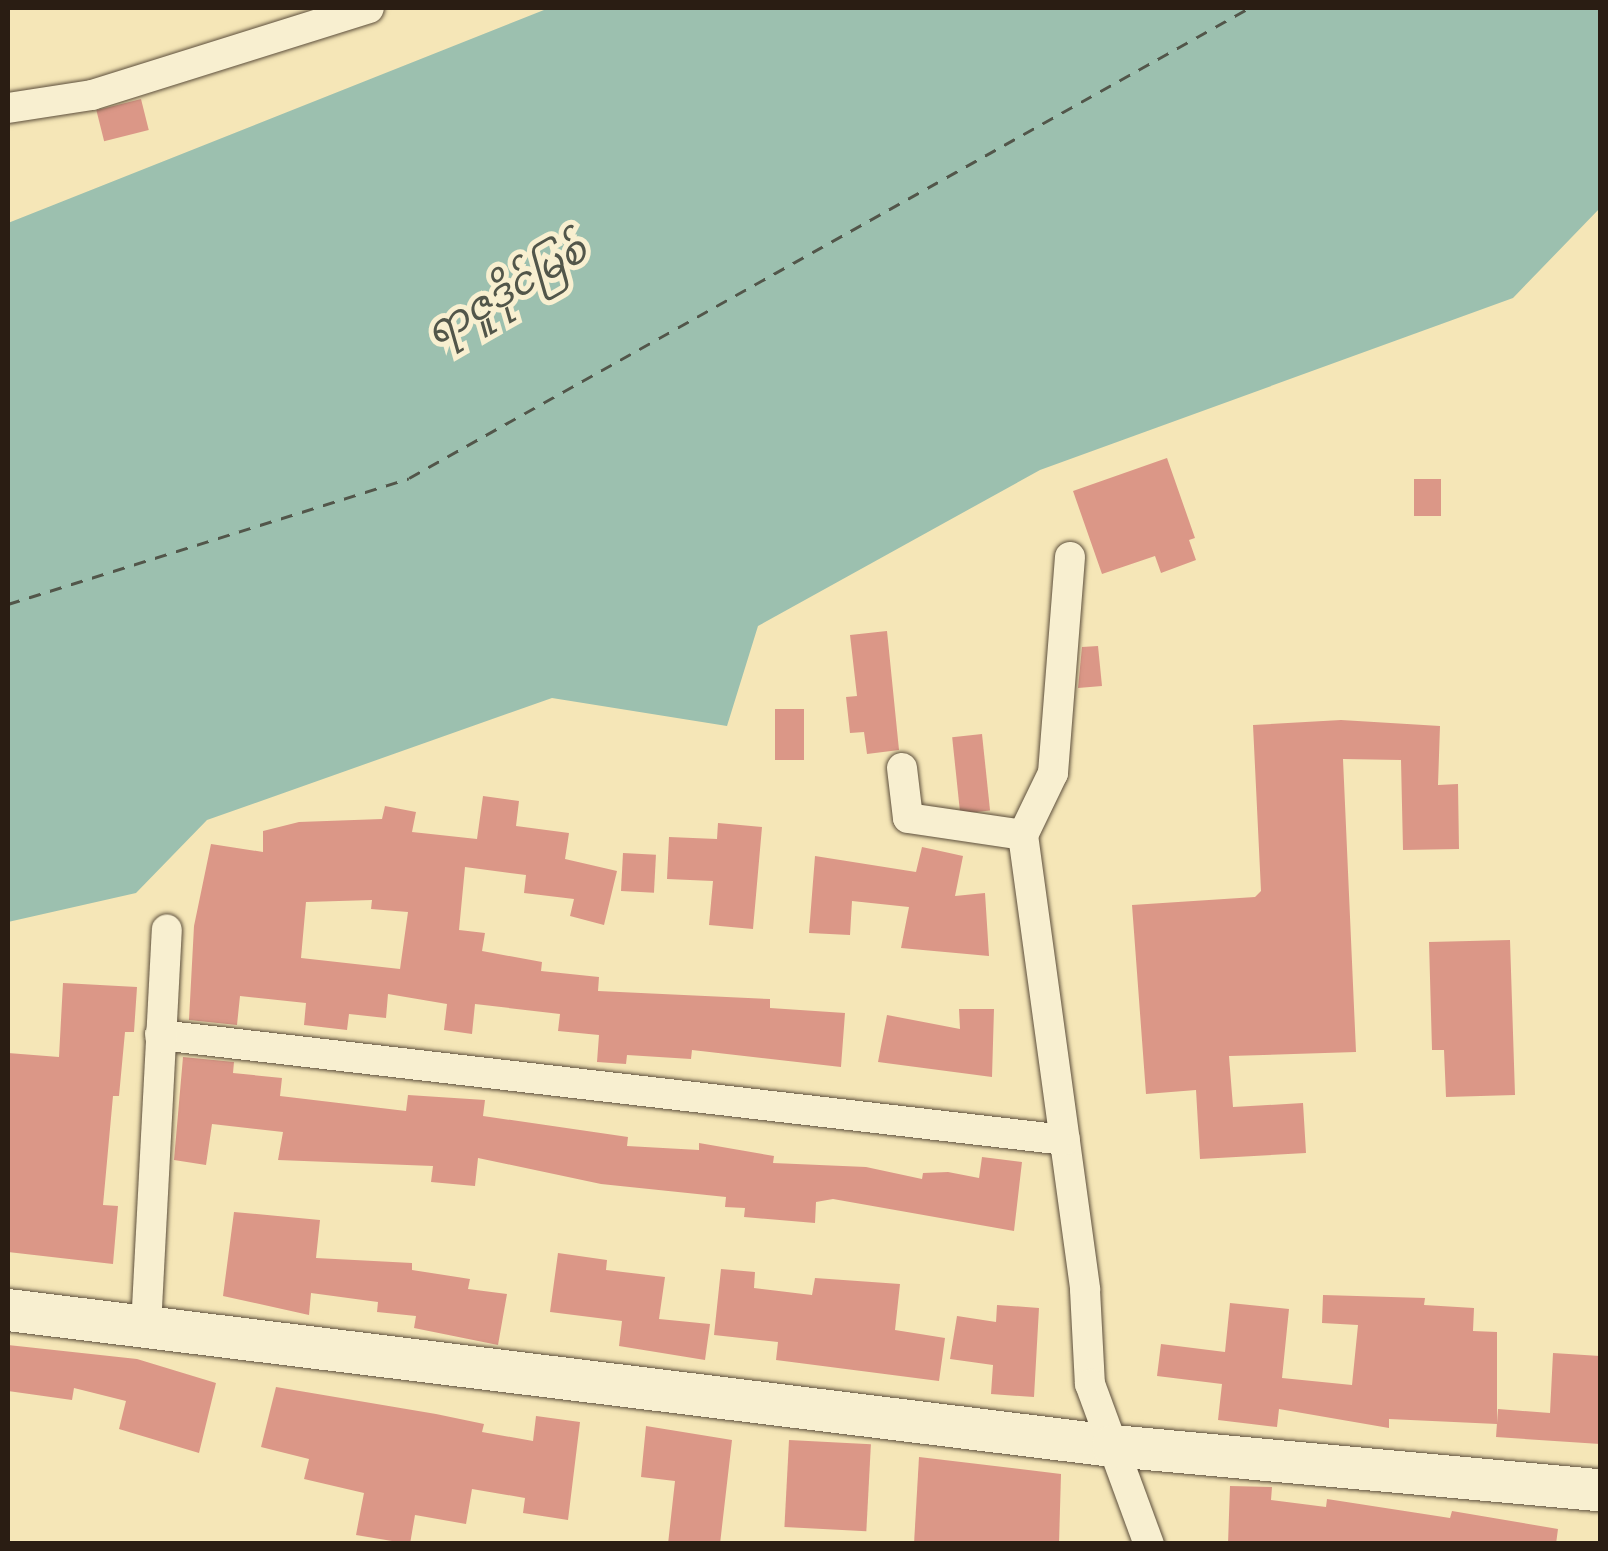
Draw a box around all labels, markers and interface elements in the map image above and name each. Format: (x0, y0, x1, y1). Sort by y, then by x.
water label: ရာဇူဒိုင်မြစ် (418, 228, 596, 356)

